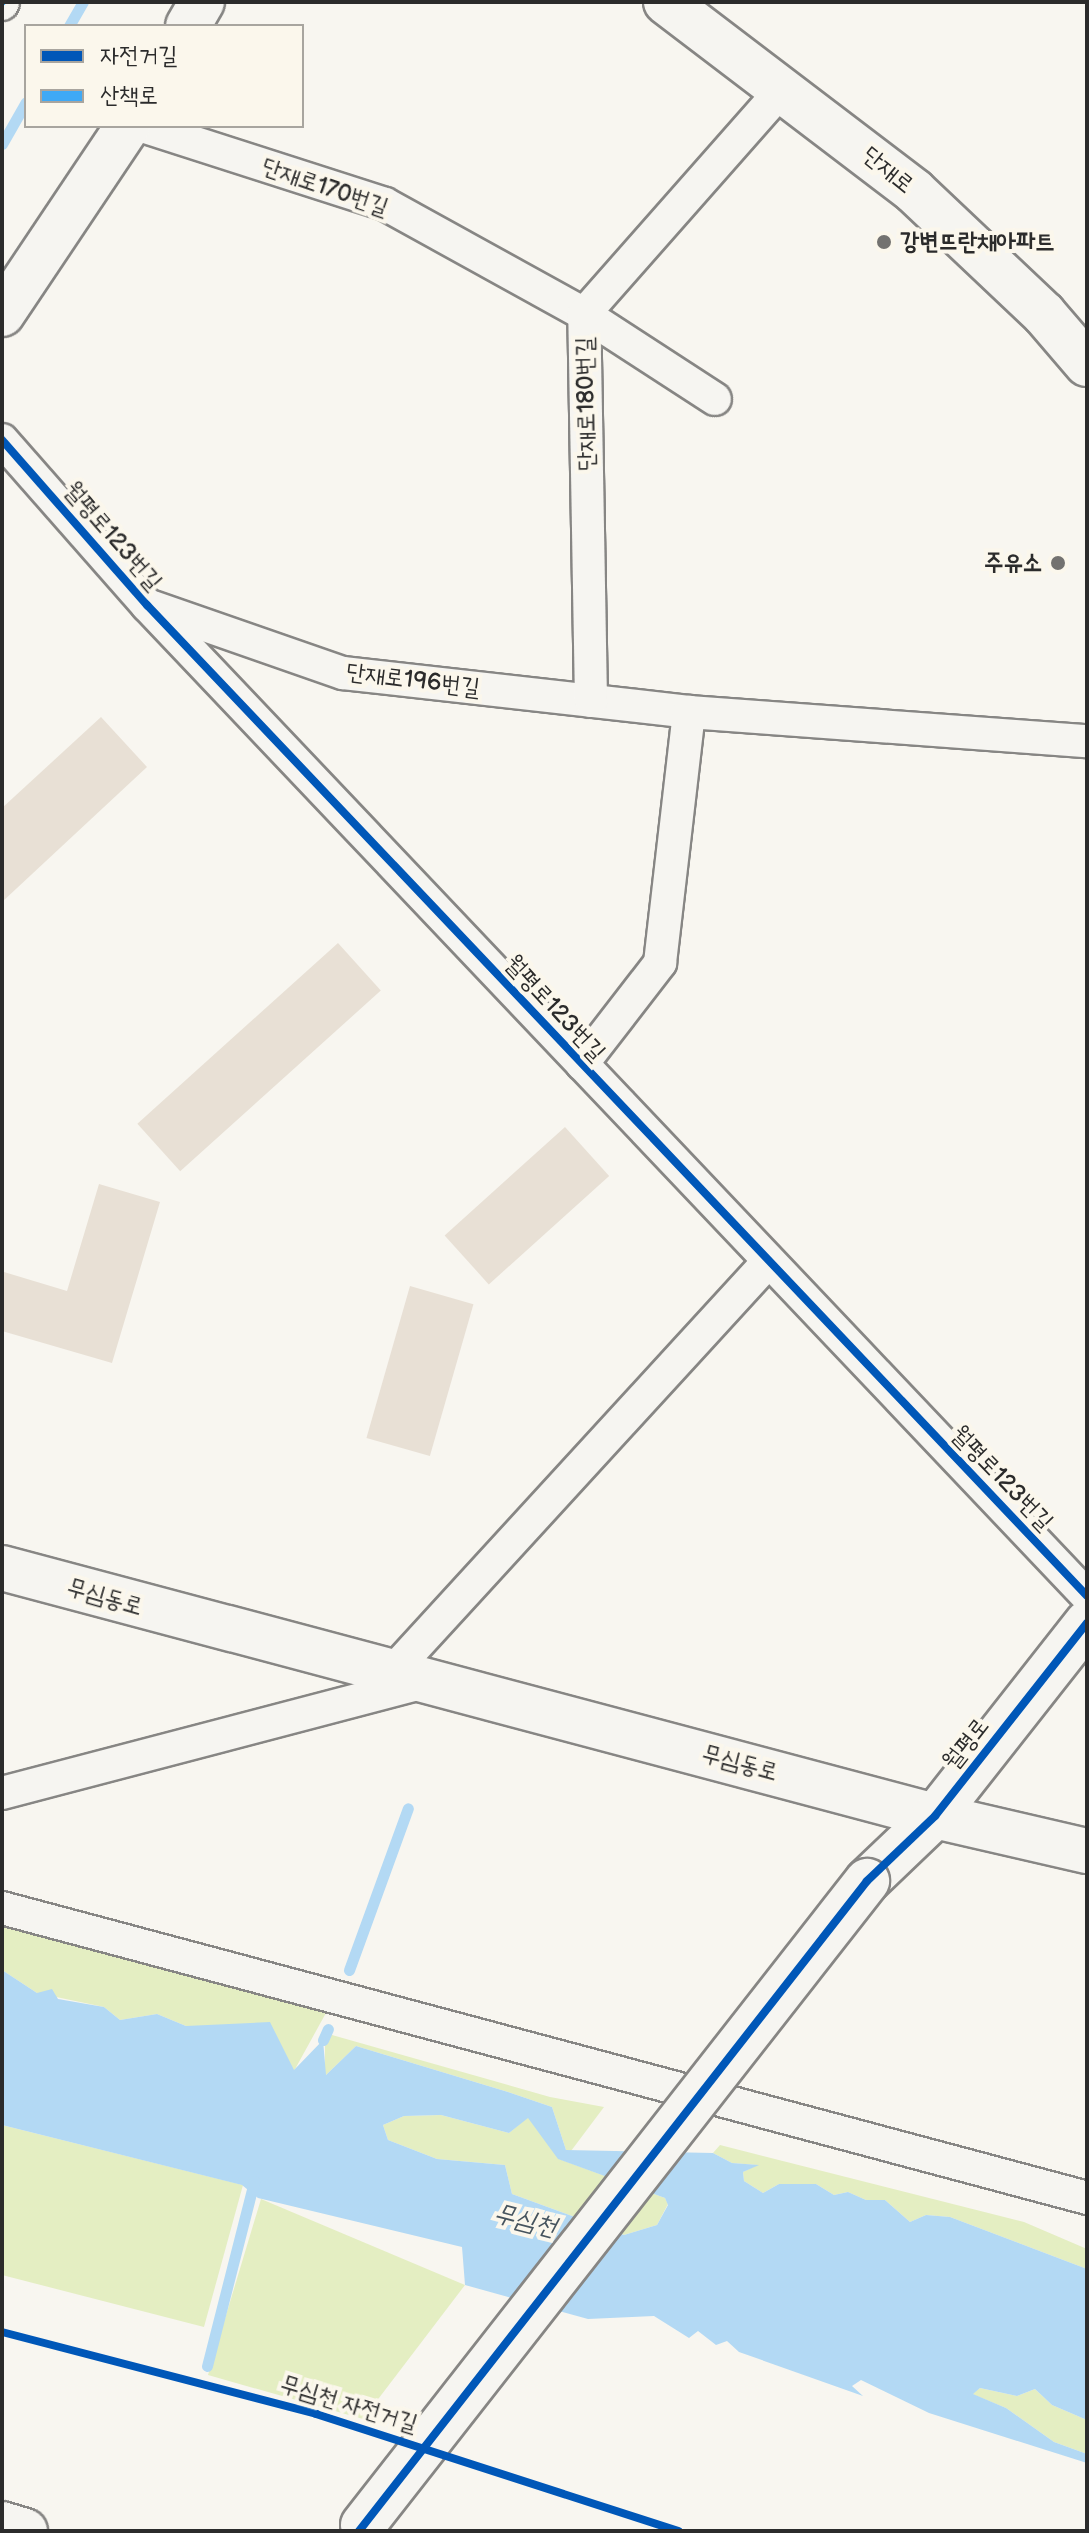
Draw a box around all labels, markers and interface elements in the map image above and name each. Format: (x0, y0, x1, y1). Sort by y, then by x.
legend (24, 24, 304, 128)
text: 자전거길 (100, 41, 177, 70)
text: 산책로 (100, 81, 158, 110)
street label: 단재로 (856, 141, 920, 199)
street label: 단재로170번길 (258, 152, 392, 222)
place label: 강변뜨란채아파트 (900, 228, 1054, 256)
marker: 강변뜨란채아파트 (875, 233, 893, 251)
street label: 단재로180번길 (570, 337, 602, 471)
street label: 월평로123번길 (58, 476, 168, 596)
place label: 주유소 (984, 549, 1042, 577)
marker: 주유소 (1049, 554, 1067, 572)
street label: 단재로196번길 (345, 658, 481, 702)
street label: 월평로123번길 (499, 949, 611, 1067)
street label: 월평로123번길 (945, 1420, 1059, 1536)
street label: 무심동로 (64, 1573, 146, 1621)
street label: 월평로 (937, 1712, 995, 1776)
street label: 무심동로 (699, 1739, 781, 1787)
water label: 무심천 (491, 2198, 559, 2244)
street label: 무심천 자전거길 (277, 2370, 421, 2438)

